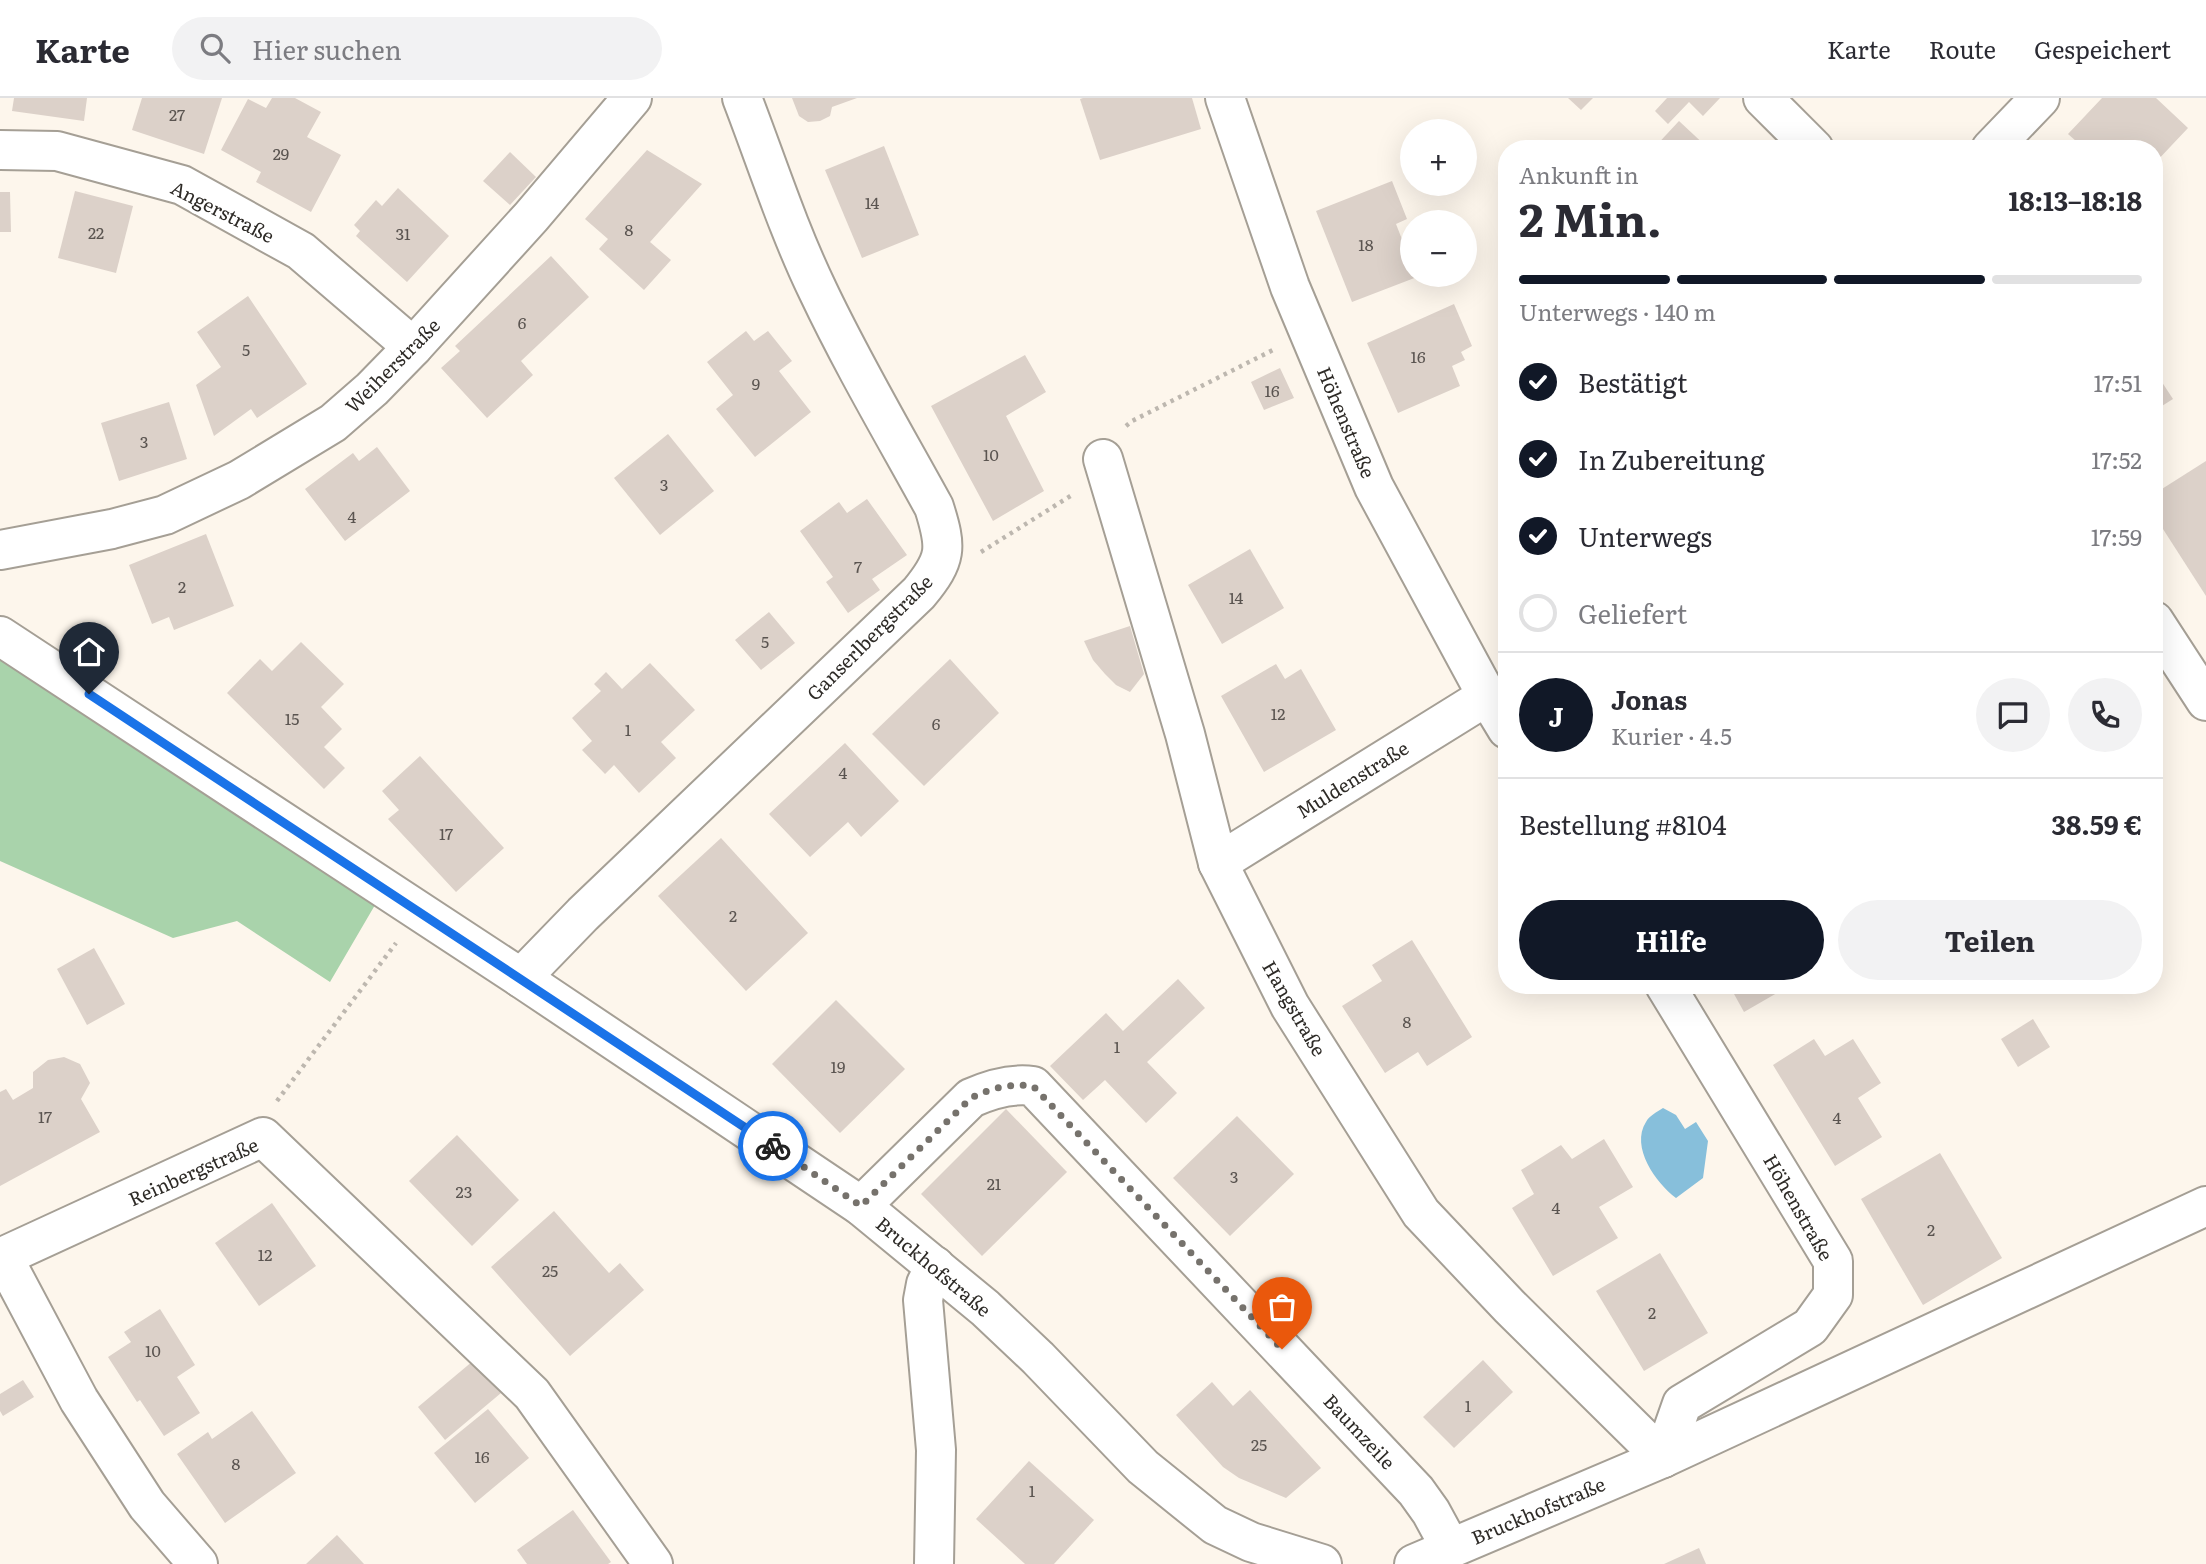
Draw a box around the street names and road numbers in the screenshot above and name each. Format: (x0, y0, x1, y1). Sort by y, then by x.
street label: Angerstraße (166, 173, 280, 249)
street label: Weiherstraße (338, 311, 446, 419)
street label: Höhenstraße (1311, 362, 1383, 482)
street label: Ganserlbergstraße (800, 568, 938, 706)
street label: Muldenstraße (1291, 733, 1414, 825)
street label: Hangstraße (1256, 955, 1334, 1061)
street label: Reinbergstraße (124, 1130, 263, 1212)
street label: Höhenstraße (1757, 1149, 1841, 1266)
street label: Bruckhofstraße (870, 1209, 998, 1323)
street label: Baumzeile (1318, 1387, 1402, 1475)
street label: Bruckhofstraße (1467, 1469, 1609, 1551)

